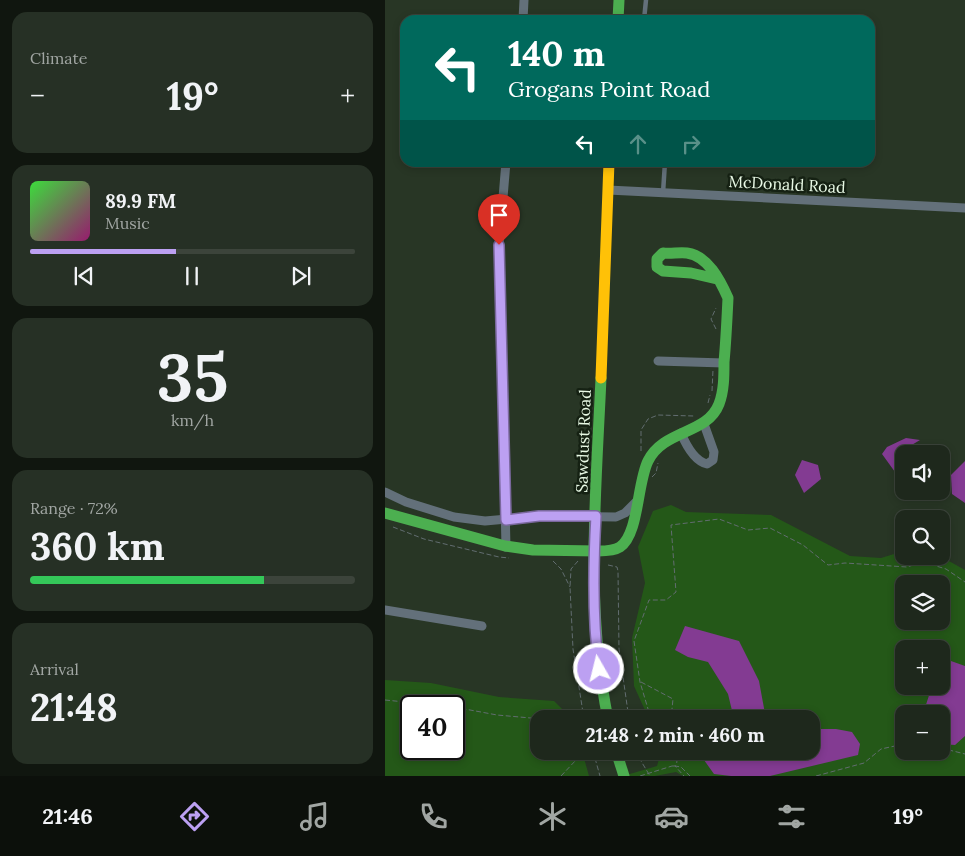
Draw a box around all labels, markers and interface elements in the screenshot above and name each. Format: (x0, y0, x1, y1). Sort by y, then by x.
text: 140 m (508, 31, 605, 76)
icon: left (425, 35, 490, 100)
text: Climate (30, 48, 87, 68)
text: 19° (167, 72, 218, 120)
text: Grogans Point Road (508, 75, 711, 103)
text: − (30, 78, 45, 114)
text: + (340, 78, 355, 114)
icon: left (571, 130, 599, 158)
icon: ahead (624, 130, 652, 158)
icon: right (677, 130, 705, 158)
street label: McDonald Road (728, 171, 847, 197)
text: 89.9 FM (105, 189, 176, 213)
pin (478, 194, 520, 245)
icon: arrive (485, 201, 513, 229)
text: Music (105, 213, 150, 233)
icon: previous (70, 262, 98, 290)
icon: pause (178, 262, 206, 290)
icon: next (287, 262, 315, 290)
text: 35 (157, 336, 228, 419)
street label: Sawdust Road (571, 388, 595, 493)
text: km/h (171, 410, 214, 430)
map controls (895, 445, 950, 760)
button: sound (895, 445, 950, 500)
text: Range · 72% (30, 498, 118, 518)
button: search (895, 510, 950, 565)
text: 360 km (30, 522, 165, 570)
button: layers (895, 575, 950, 630)
button: + (895, 640, 950, 695)
position arrow (572, 642, 624, 694)
text: Arrival (30, 659, 79, 679)
text: 21:48 (30, 683, 118, 731)
speed limit sign: 40 (400, 695, 465, 760)
button: − (895, 705, 950, 760)
text: 21:48 · 2 min · 460 m (585, 723, 765, 747)
icon: directions (177, 799, 212, 834)
icon: music (297, 799, 332, 834)
icon: phone (416, 799, 451, 834)
icon: climate (535, 799, 570, 834)
icon: car (654, 799, 689, 834)
icon: filters (774, 799, 809, 834)
text: 21:46 (42, 802, 93, 830)
text: 19° (893, 802, 923, 830)

